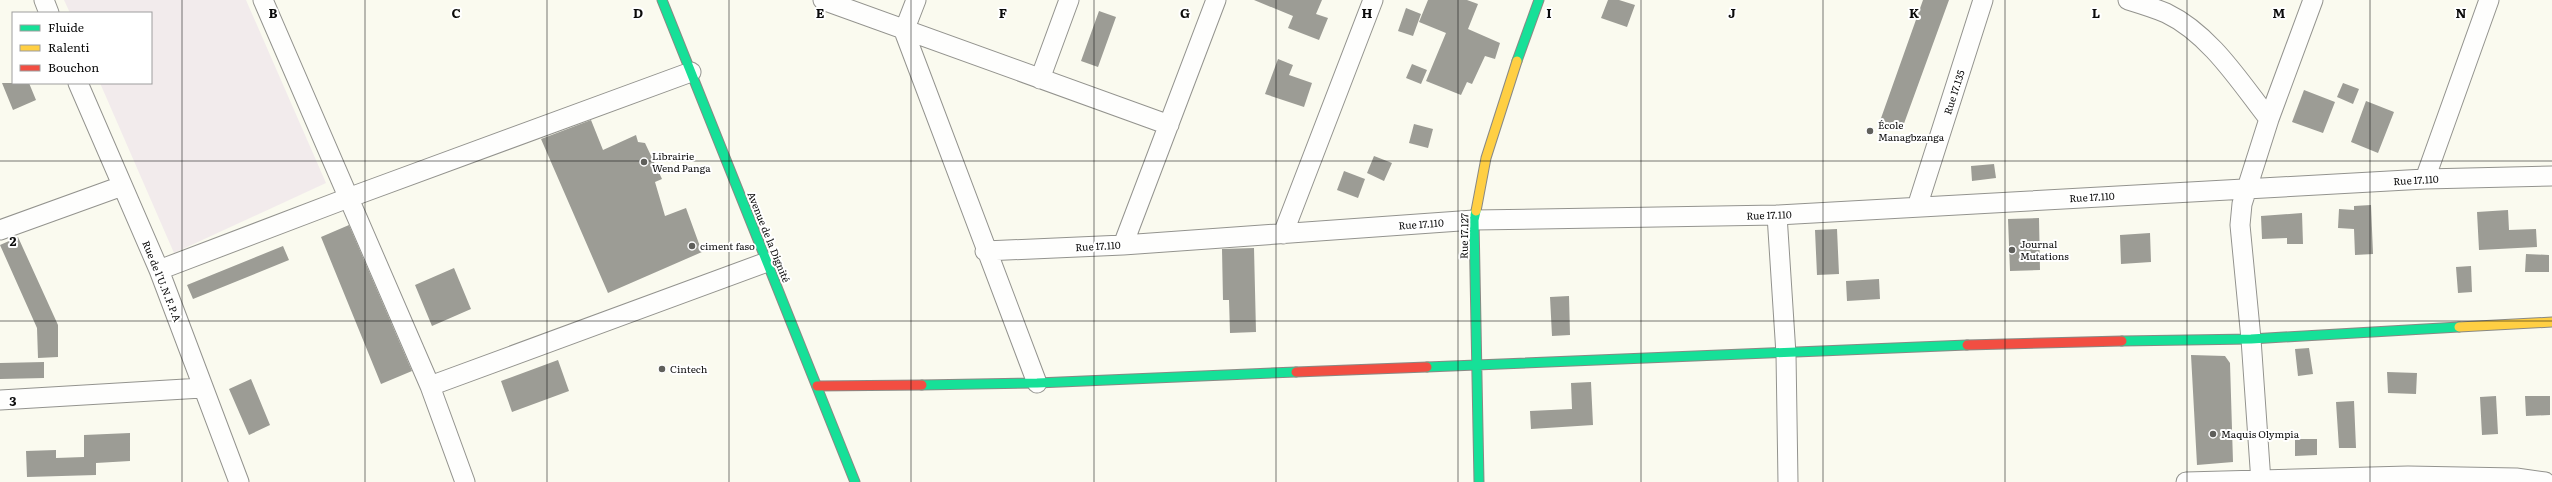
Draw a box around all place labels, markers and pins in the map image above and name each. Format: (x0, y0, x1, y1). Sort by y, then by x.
place label: École Managbzanga (1878, 117, 1945, 144)
marker: École Managbzanga (1865, 126, 1875, 136)
place label: Librairie Wend Panga (652, 148, 711, 175)
marker: Librairie Wend Panga (639, 157, 649, 167)
place label: Journal Mutations (2020, 236, 2069, 263)
place label: ciment faso (700, 238, 755, 253)
marker: ciment faso (687, 241, 697, 251)
marker: Journal Mutations (2007, 245, 2017, 255)
place label: Cintech (670, 361, 708, 376)
marker: Cintech (657, 364, 667, 374)
place label: Maquis Olympia (2221, 426, 2300, 441)
marker: Maquis Olympia (2208, 429, 2218, 439)

